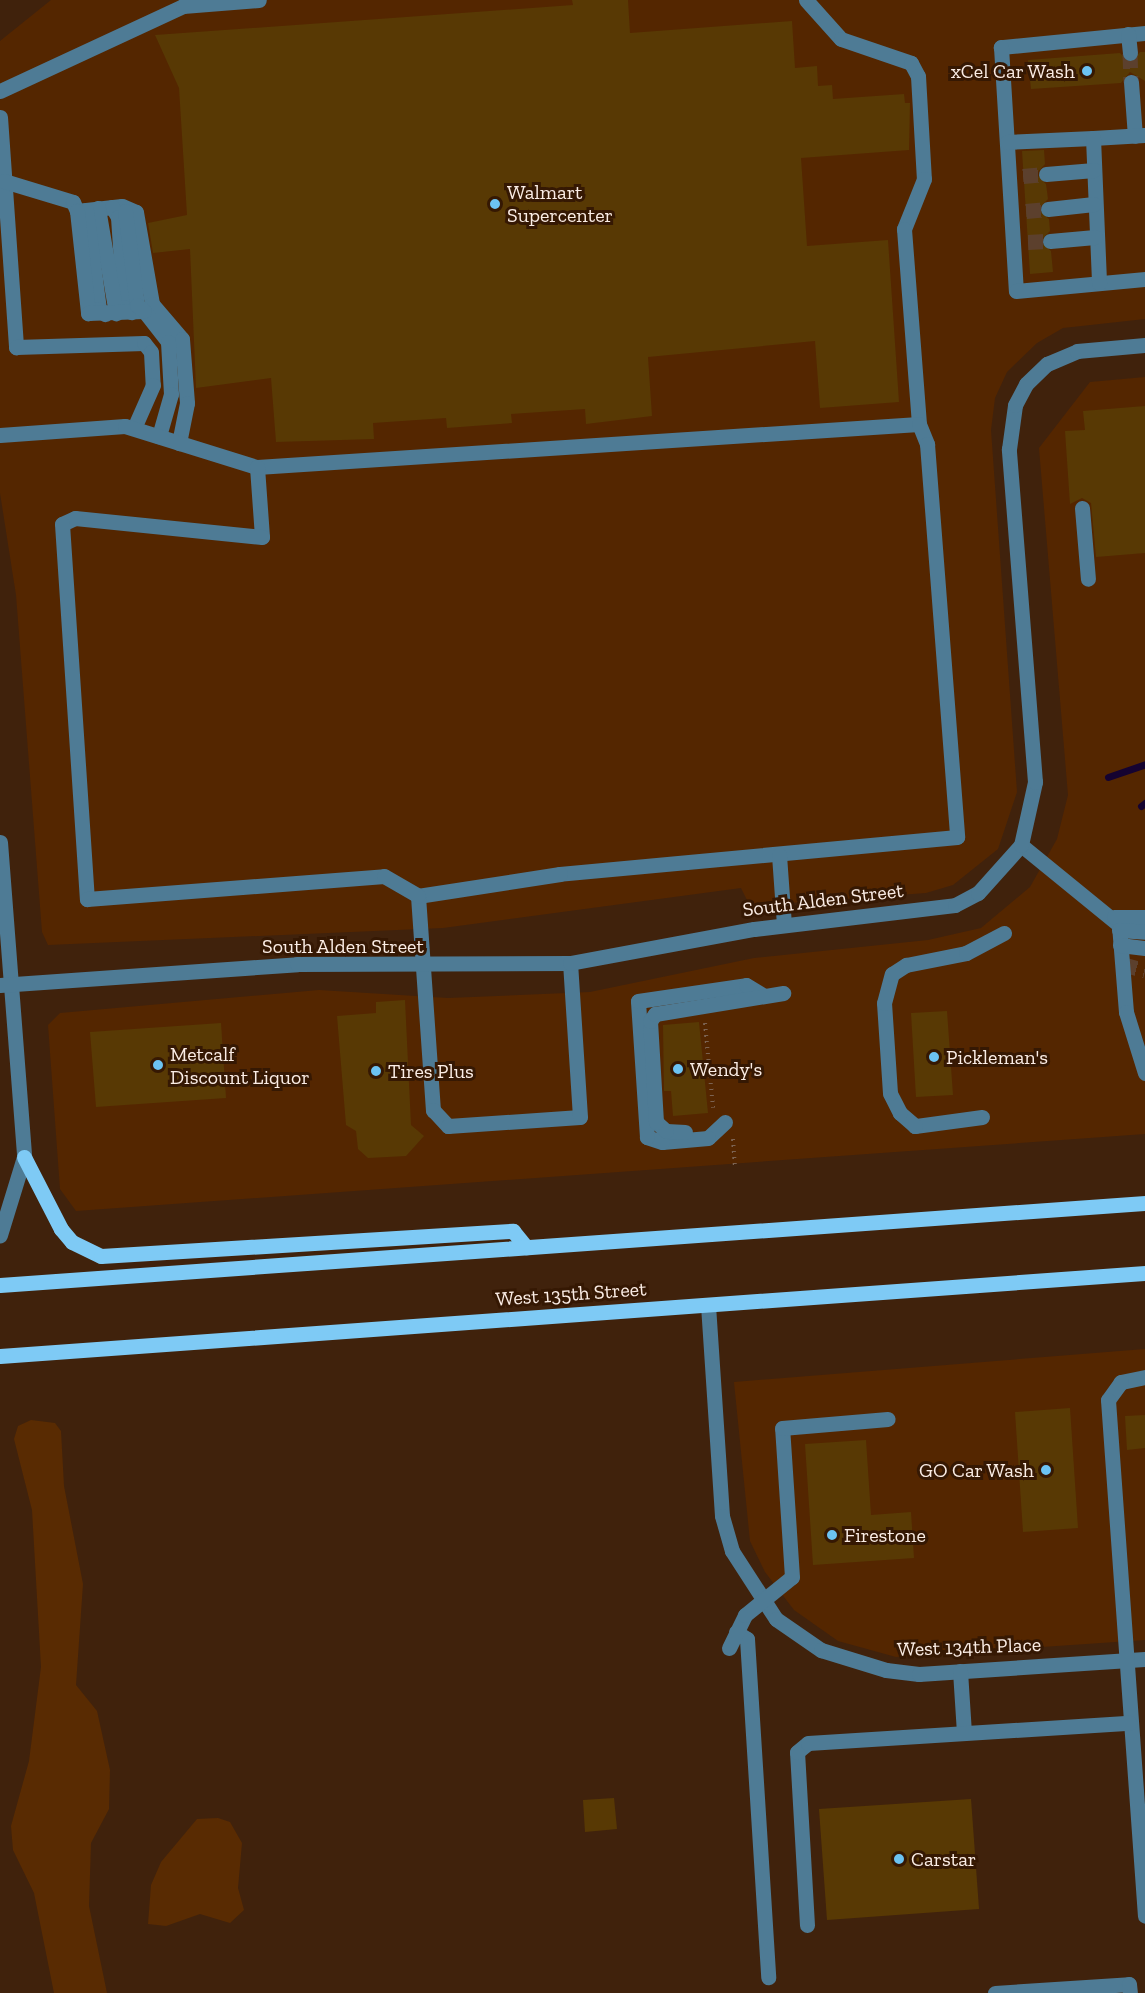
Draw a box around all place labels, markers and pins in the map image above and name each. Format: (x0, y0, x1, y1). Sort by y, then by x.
place label: xCel Car Wash (950, 59, 1075, 83)
marker: xCel Car Wash (1080, 64, 1094, 78)
place label: Walmart Supercenter (507, 180, 613, 227)
marker: Walmart Supercenter (488, 197, 502, 211)
place label: Metcalf Discount Liquor (170, 1042, 310, 1089)
place label: Pickleman's (946, 1045, 1048, 1069)
marker: Pickleman's (927, 1050, 941, 1064)
place label: Wendy's (690, 1057, 762, 1081)
marker: Metcalf Discount Liquor (151, 1058, 165, 1072)
place label: Tires Plus (388, 1059, 474, 1083)
marker: Wendy's (671, 1062, 685, 1076)
marker: Tires Plus (369, 1064, 383, 1078)
place label: GO Car Wash (918, 1458, 1034, 1482)
marker: GO Car Wash (1039, 1463, 1053, 1477)
place label: Firestone (844, 1523, 926, 1547)
marker: Firestone (825, 1528, 839, 1542)
place label: Carstar (911, 1847, 976, 1871)
marker: Carstar (892, 1852, 906, 1866)

